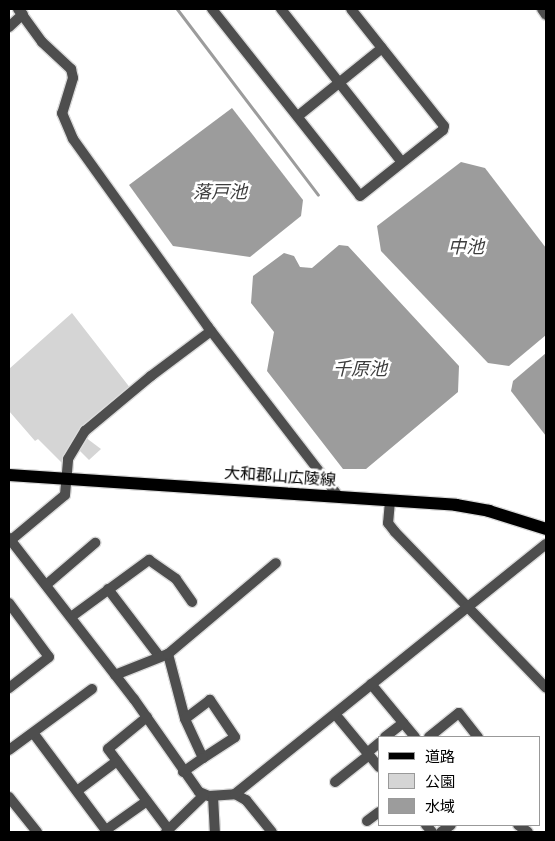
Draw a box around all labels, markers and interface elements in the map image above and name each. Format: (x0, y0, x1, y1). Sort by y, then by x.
water label: 落戸池 (193, 181, 247, 203)
water label: 中池 (448, 236, 484, 258)
water label: 千原池 (333, 358, 387, 380)
street label: 大和郡山広陵線 (223, 464, 337, 490)
legend (378, 736, 540, 826)
text: 道路 (425, 747, 455, 767)
text: 公園 (425, 772, 455, 792)
text: 水域 (425, 797, 455, 817)

